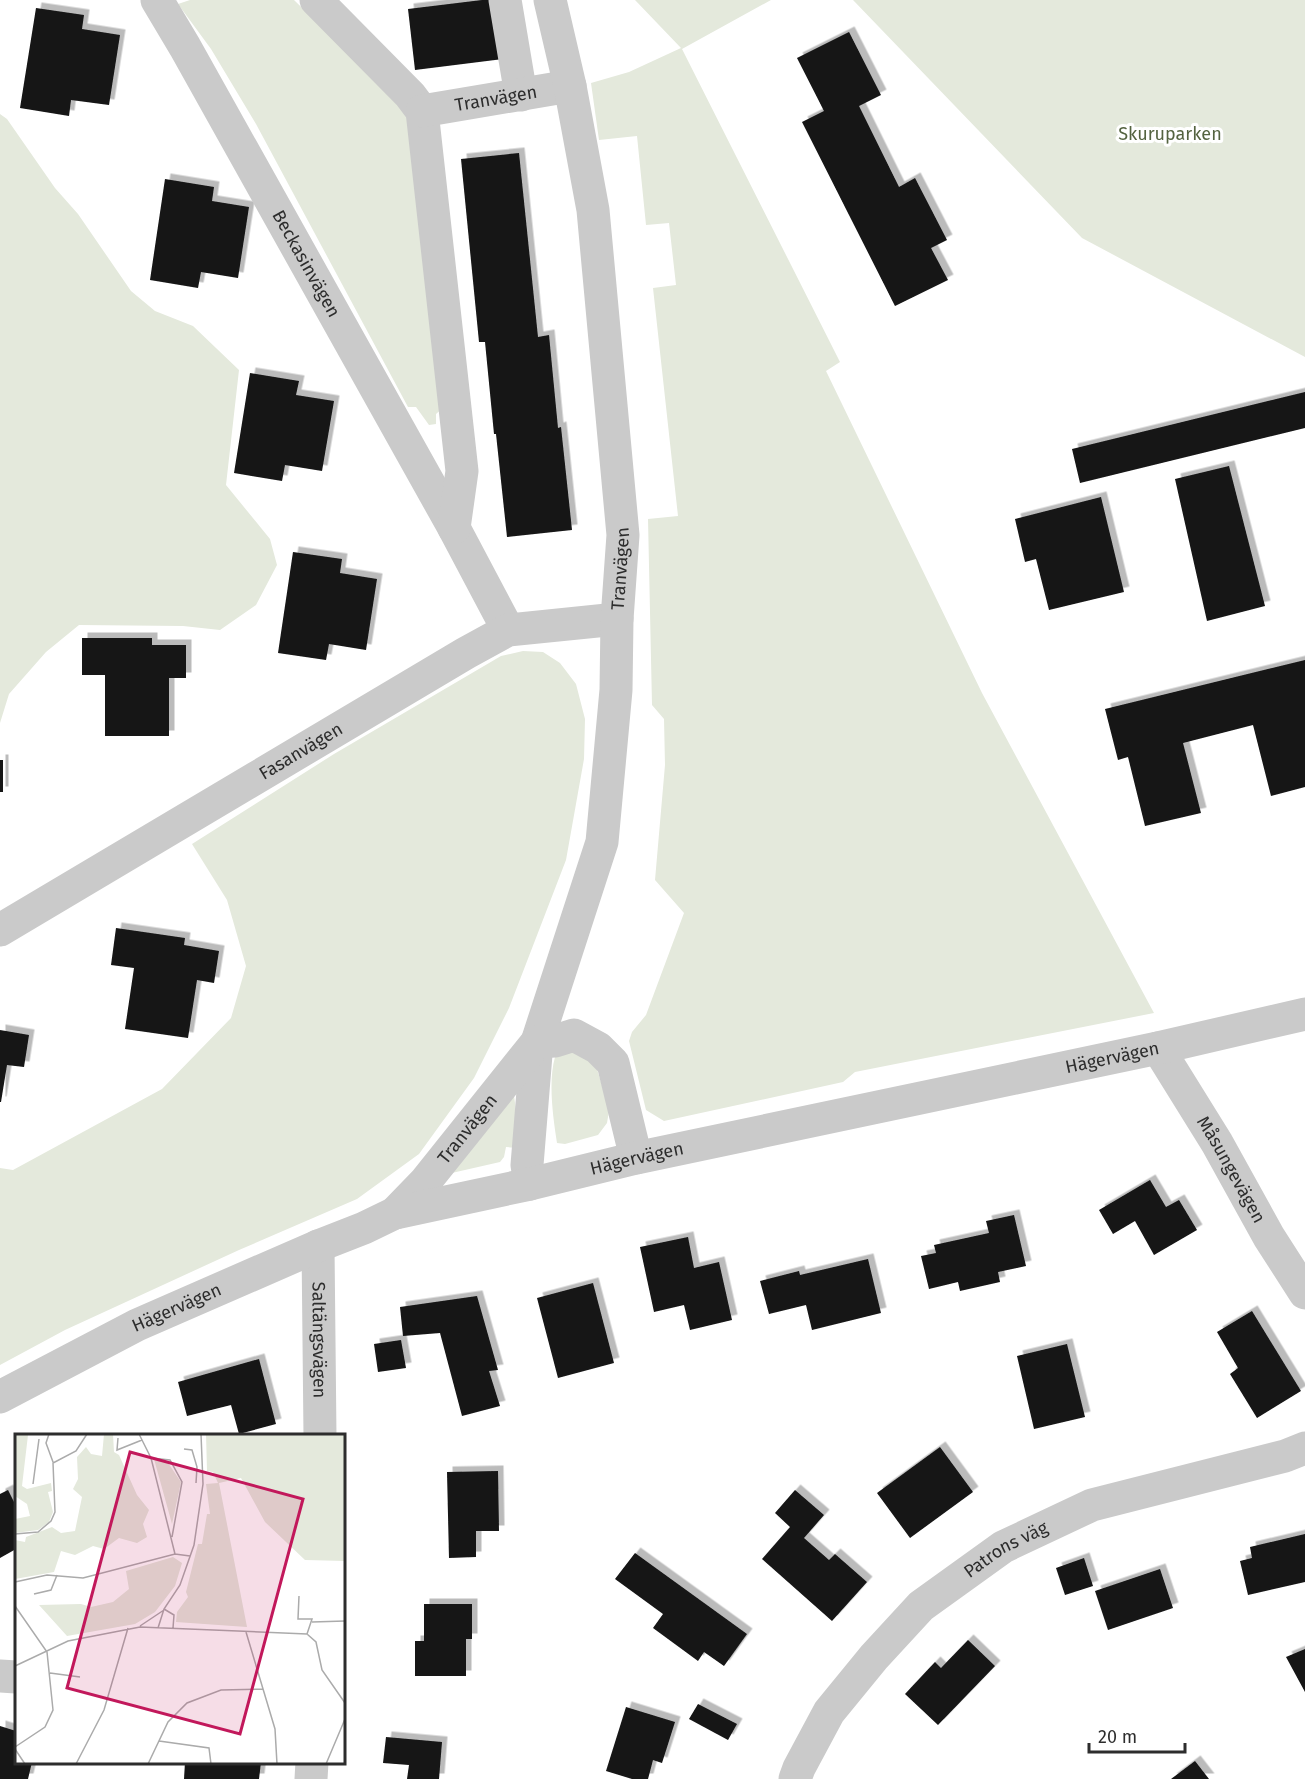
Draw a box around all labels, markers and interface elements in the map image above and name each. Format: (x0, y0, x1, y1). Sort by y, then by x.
street label: Tranvägen (453, 81, 539, 116)
park label: Skuruparken (1118, 123, 1222, 145)
street label: Beckasinvägen (267, 206, 345, 321)
street label: Tranvägen (607, 526, 634, 611)
street label: Fasanvägen (255, 718, 347, 785)
street label: Hägervägen (1063, 1037, 1161, 1078)
street label: Tranvägen (433, 1090, 502, 1168)
street label: Måsungevägen (1192, 1112, 1270, 1227)
street label: Hägervägen (588, 1137, 686, 1180)
street label: Hägervägen (129, 1279, 225, 1337)
street label: Saltängsvägen (307, 1282, 331, 1398)
inset map (15, 1434, 345, 1764)
street label: Patrons väg (959, 1516, 1052, 1583)
scale bar (1089, 1716, 1185, 1754)
text: 20 m (1098, 1726, 1137, 1748)

